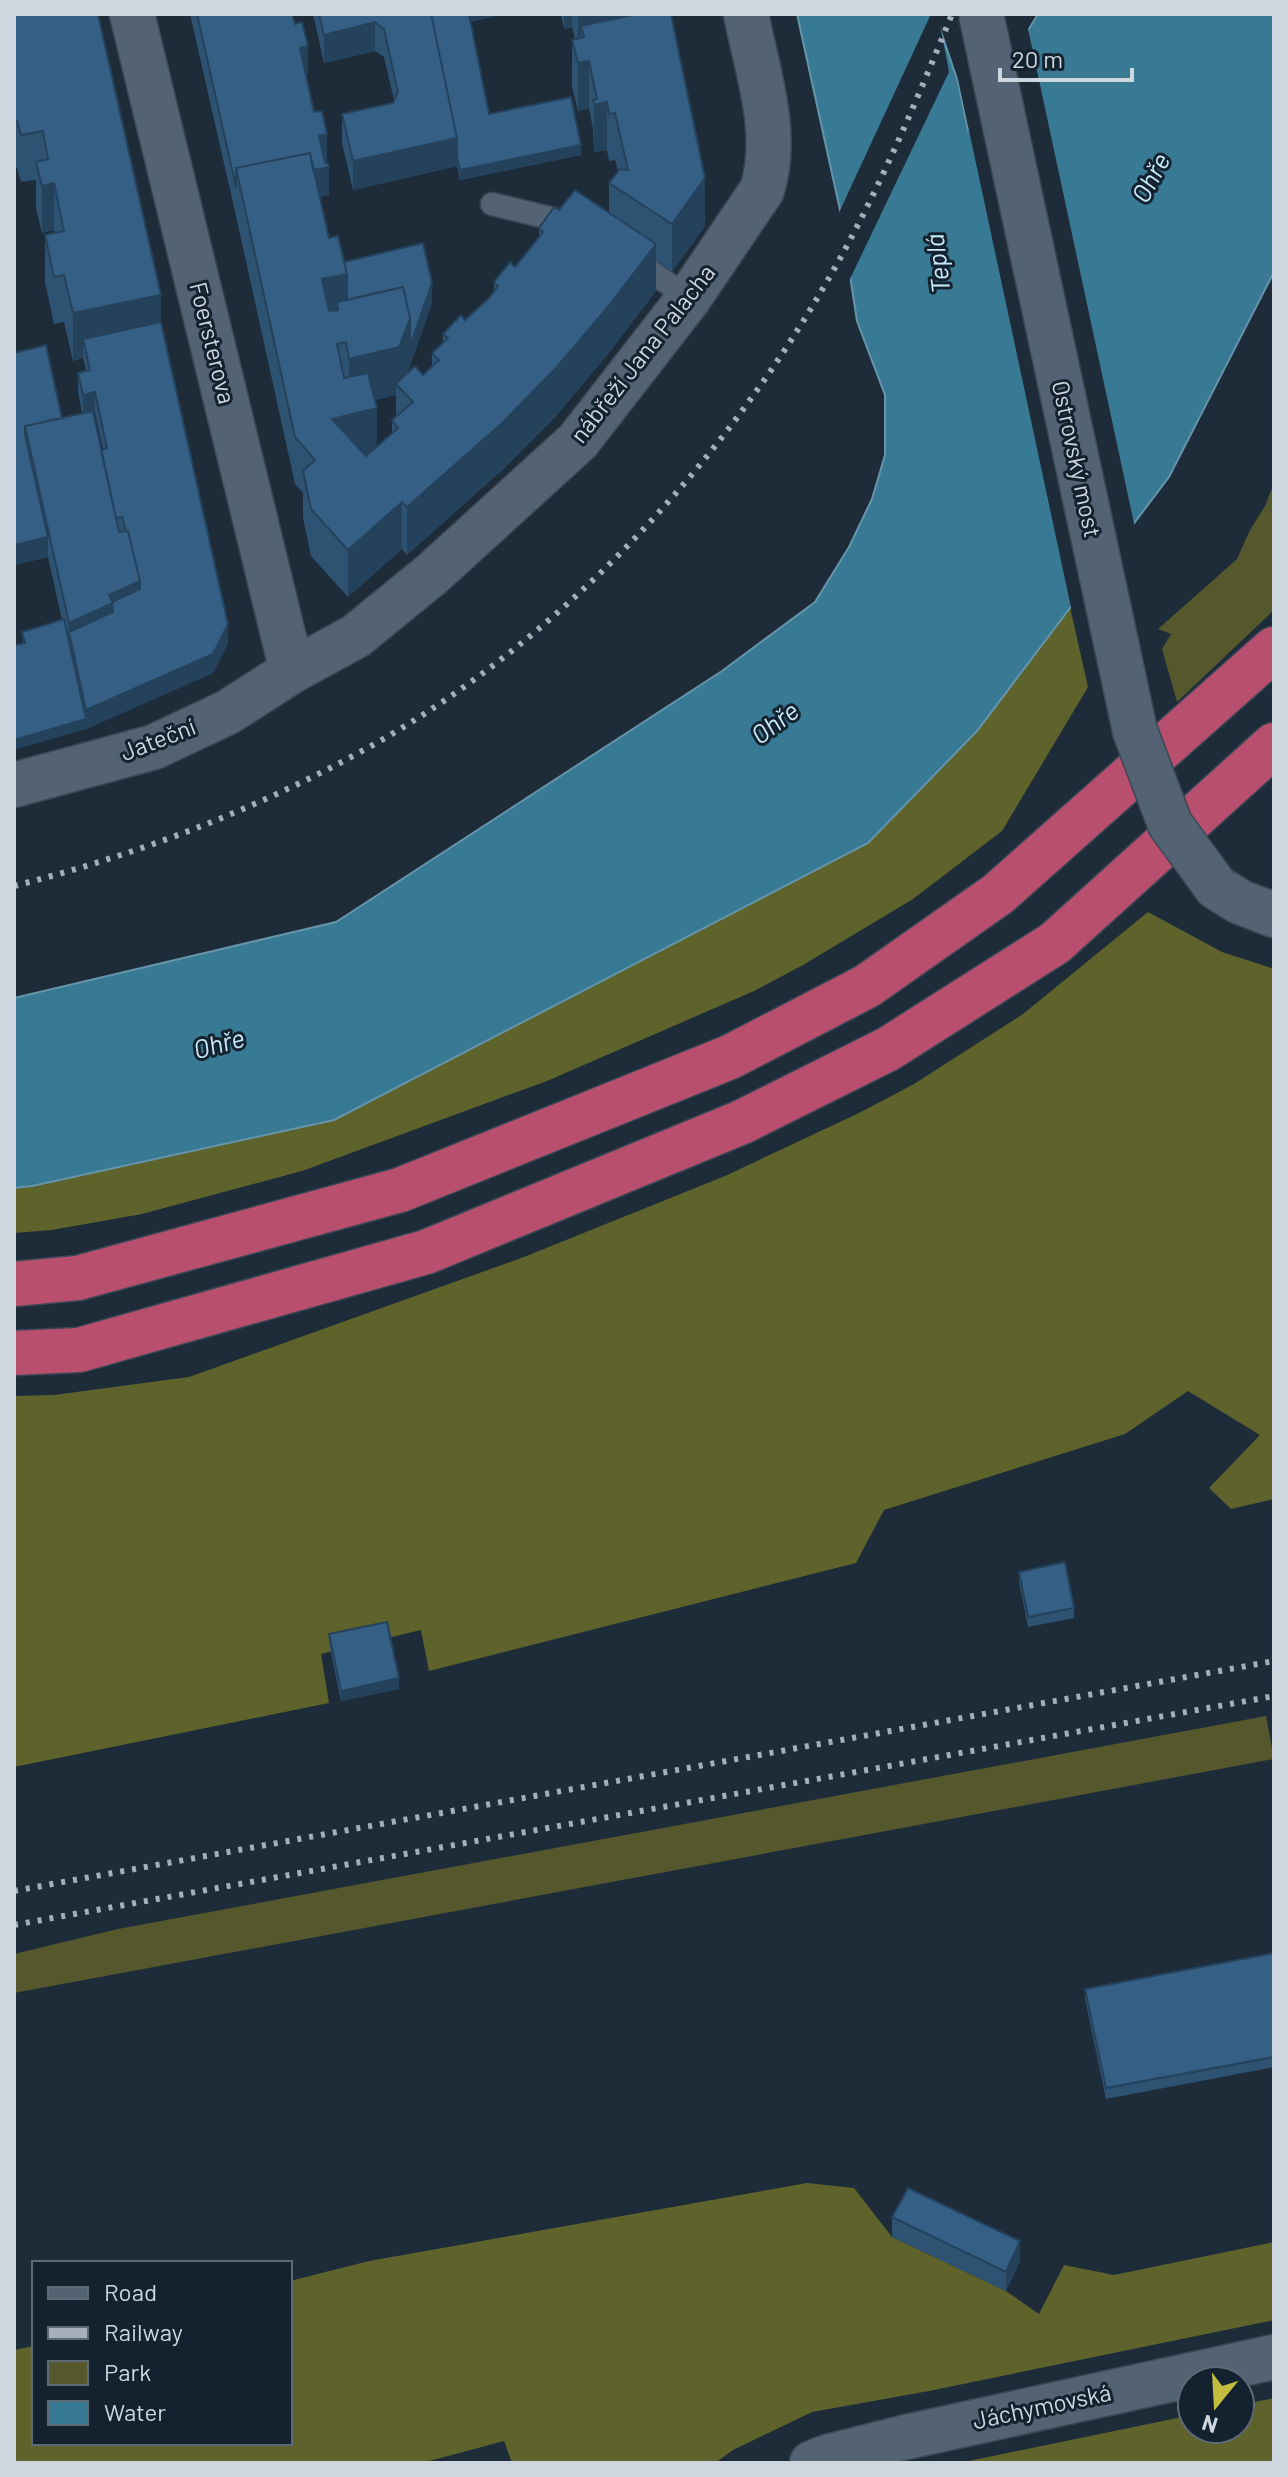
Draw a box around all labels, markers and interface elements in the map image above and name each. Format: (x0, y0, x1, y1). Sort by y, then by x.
scale bar (1000, 32, 1132, 82)
text: 20 m (1012, 44, 1063, 73)
water label: Ohře (1124, 147, 1176, 207)
water label: Teplá (918, 233, 955, 295)
street label: nábřeží Jana Palacha (563, 258, 720, 448)
street label: Foersterova (184, 279, 243, 407)
street label: Ostrovský most (1047, 378, 1108, 540)
water label: Ohře (744, 694, 804, 750)
street label: Jateční (116, 711, 199, 766)
water label: Ohře (190, 1021, 248, 1064)
legend (32, 2261, 292, 2445)
text: Road (104, 2277, 157, 2306)
text: Railway (104, 2317, 183, 2346)
text: Park (104, 2357, 151, 2386)
north arrow (1176, 2365, 1256, 2445)
street label: Jáchymovská (970, 2377, 1114, 2434)
text: Water (104, 2397, 166, 2426)
text: N (1199, 2410, 1220, 2440)

